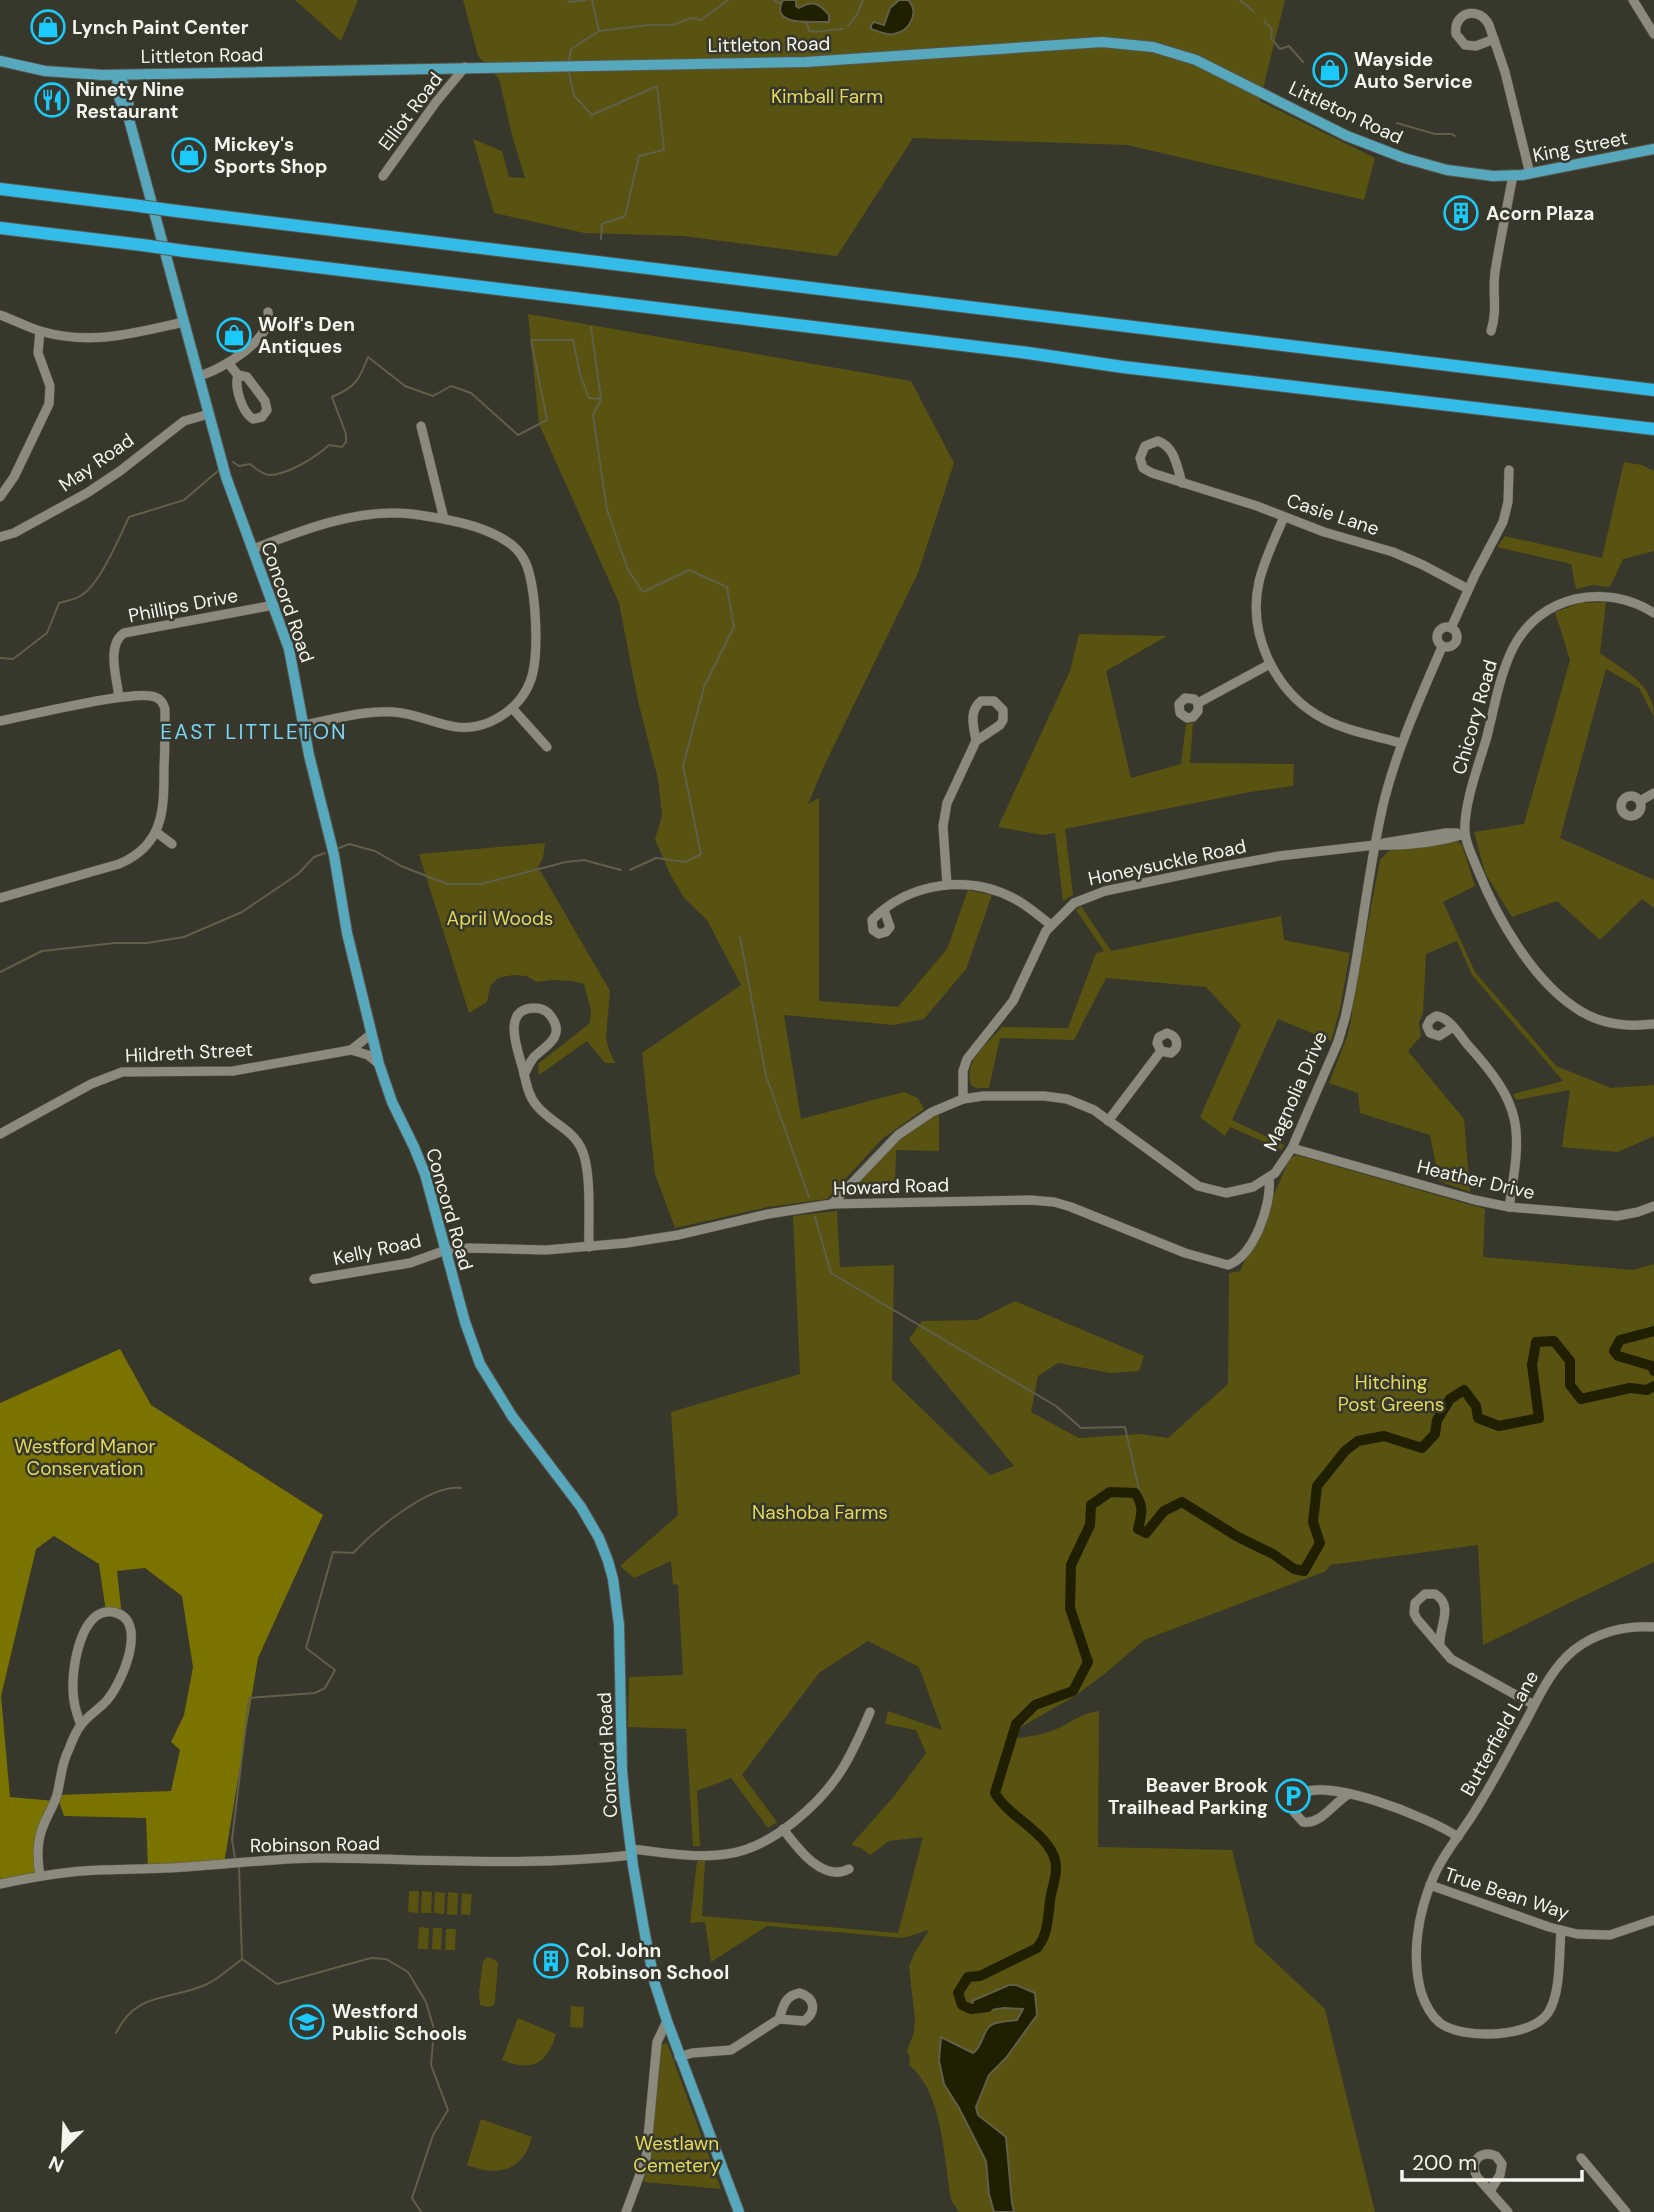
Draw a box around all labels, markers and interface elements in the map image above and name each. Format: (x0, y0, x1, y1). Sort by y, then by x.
shop icon: Lynch Paint Center (29, 8, 67, 46)
place label: Lynch Paint Center (72, 15, 249, 40)
street label: Littleton Road (707, 31, 831, 58)
street label: Littleton Road (140, 42, 264, 69)
place label: Wayside Auto Service (1354, 47, 1473, 94)
shop icon: Wayside Auto Service (1311, 51, 1349, 89)
street label: Elliot Road (373, 67, 448, 155)
street label: Littleton Road (1285, 75, 1407, 150)
place label: Ninety Nine Restaurant (76, 77, 184, 124)
restaurant icon: Ninety Nine Restaurant (33, 81, 71, 119)
park label: Kimball Farm (771, 84, 883, 109)
street label: King Street (1531, 125, 1630, 168)
place label: Mickey's Sports Shop (214, 132, 327, 179)
shop icon: Mickey's Sports Shop (170, 136, 208, 174)
building icon: Acorn Plaza (1442, 194, 1480, 232)
place label: Acorn Plaza (1486, 201, 1594, 226)
place label: Wolf's Den Antiques (258, 312, 355, 359)
shop icon: Wolf's Den Antiques (215, 316, 253, 354)
street label: May Road (54, 428, 139, 497)
street label: Casie Lane (1283, 488, 1382, 541)
street label: Concord Road (255, 539, 320, 666)
street label: Phillips Drive (126, 583, 240, 628)
street label: Chicory Road (1446, 657, 1503, 777)
district label: EAST LITTLETON (160, 718, 348, 746)
street label: Honeysuckle Road (1086, 834, 1248, 891)
park label: April Woods (447, 906, 553, 931)
street label: Magnolia Drive (1258, 1028, 1333, 1155)
street label: Hildreth Street (124, 1037, 254, 1068)
street label: Concord Road (420, 1145, 479, 1273)
street label: Heather Drive (1415, 1154, 1537, 1205)
street label: Howard Road (833, 1172, 950, 1201)
street label: Kelly Road (331, 1228, 424, 1271)
park label: Hitching Post Greens (1338, 1370, 1444, 1417)
park label: Westford Manor Conservation (14, 1434, 156, 1481)
park label: Nashoba Farms (752, 1500, 888, 1525)
street label: Butterfield Lane (1455, 1666, 1544, 1800)
street label: Concord Road (592, 1691, 623, 1818)
place label: Beaver Brook Trailhead Parking (1108, 1773, 1268, 1820)
parking icon: Beaver Brook Trailhead Parking (1274, 1777, 1312, 1815)
street label: Robinson Road (250, 1831, 380, 1858)
street label: True Bean Way (1441, 1862, 1573, 1926)
place label: Col. John Robinson School (576, 1938, 729, 1985)
building icon: Col. John Robinson School (532, 1942, 570, 1980)
place label: Westford Public Schools (332, 1999, 467, 2046)
school or university icon: Westford Public Schools (288, 2003, 326, 2041)
north arrow (28, 2114, 98, 2184)
park label: Westlawn Cemetery (633, 2131, 721, 2178)
scale bar (1402, 2138, 1582, 2182)
text: 200 m (1412, 2149, 1477, 2177)
text: N (45, 2150, 68, 2178)

